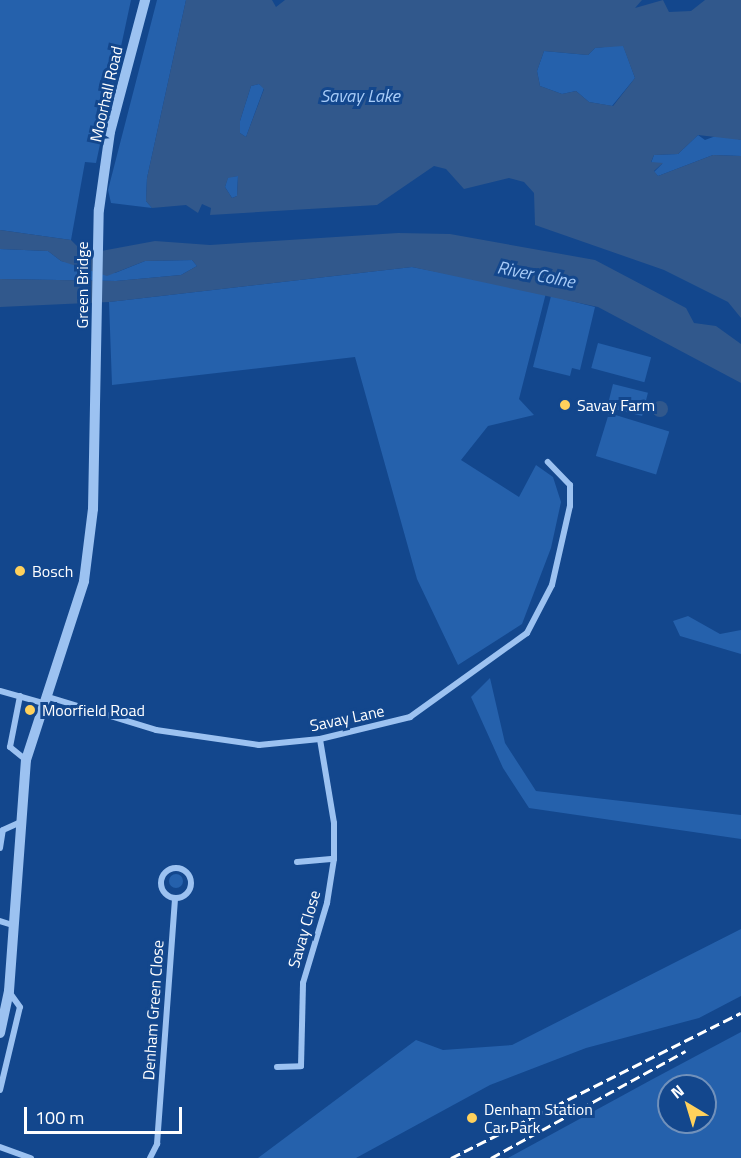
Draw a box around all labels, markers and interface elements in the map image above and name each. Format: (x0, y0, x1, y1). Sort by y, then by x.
street label: Moorhall Road (86, 44, 126, 144)
water label: Savay Lake (320, 85, 400, 107)
street label: Green Bridge (72, 241, 92, 329)
water label: River Colne (495, 257, 577, 293)
place label: Savay Farm (577, 395, 655, 415)
marker: Savay Farm (558, 398, 572, 412)
place label: Bosch (32, 561, 73, 581)
marker: Bosch (13, 564, 27, 578)
place label: Moorfield Road (42, 700, 145, 720)
street label: Savay Lane (308, 701, 386, 735)
marker: Moorfield Road (23, 703, 37, 717)
street label: Savay Close (284, 888, 324, 970)
street label: Denham Green Close (139, 939, 167, 1081)
north arrow (657, 1074, 717, 1134)
text: N (665, 1079, 689, 1104)
scale bar (27, 1095, 184, 1133)
place label: Denham Station Car Park (484, 1099, 593, 1137)
text: 100 m (35, 1104, 84, 1131)
marker: Denham Station Car Park (465, 1111, 479, 1125)

